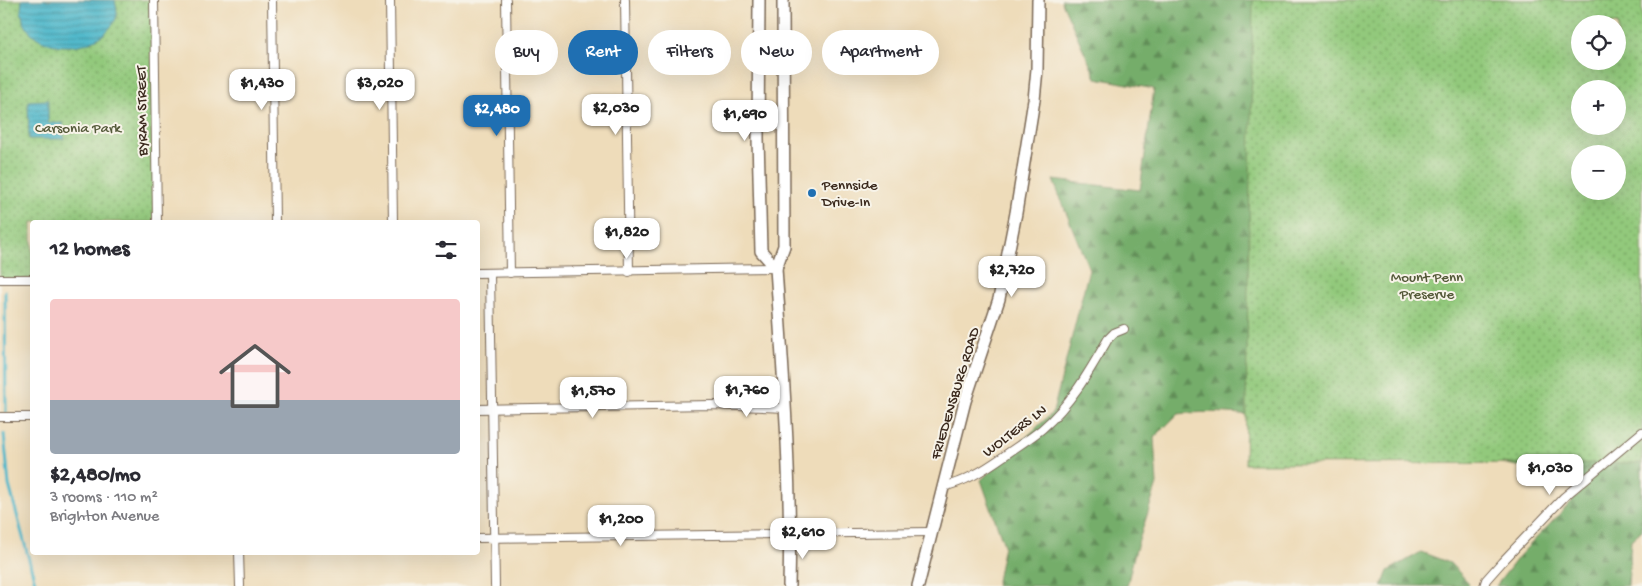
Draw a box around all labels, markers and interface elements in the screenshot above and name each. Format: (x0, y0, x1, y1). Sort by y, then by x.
map controls (1571, 15, 1626, 200)
button: locate (1571, 15, 1626, 70)
chip: Buy (495, 30, 558, 75)
chip: Rent (568, 30, 638, 75)
chip: Filters (648, 30, 731, 75)
chip: New (741, 30, 812, 75)
chip: Apartment (822, 30, 939, 75)
street label: BYRAM STREET (133, 64, 153, 157)
pin: $1,430 (221, 68, 303, 111)
pin: $3,020 (339, 68, 421, 111)
text: $1,430 (240, 75, 284, 94)
text: $3,020 (357, 75, 403, 94)
button: + (1571, 80, 1626, 135)
pin: $2,480 (456, 94, 538, 137)
pin: $2,030 (575, 94, 657, 136)
text: $2,030 (593, 100, 639, 119)
pin: $1,690 (704, 100, 786, 142)
text: $2,480 (474, 101, 520, 120)
text: $1,690 (723, 106, 767, 125)
park label: Carsonia Park (35, 120, 122, 138)
button: − (1571, 145, 1626, 200)
place label: Pennside Drive-In (821, 177, 878, 212)
marker: Pennside Drive-In (806, 187, 818, 199)
pin: $1,820 (586, 218, 668, 260)
text: $1,820 (605, 224, 649, 243)
icon: filters (432, 236, 460, 264)
text: 12 homes (50, 238, 129, 263)
pin: $2,720 (971, 256, 1053, 298)
text: $2,720 (989, 262, 1035, 281)
park label: Mount Penn Preserve (1391, 269, 1463, 304)
street label: FRIEDENSBURG ROAD (927, 325, 985, 463)
icon: home (210, 331, 300, 421)
pin: $1,570 (552, 376, 634, 419)
pin: $1,760 (706, 376, 788, 418)
text: $1,760 (725, 382, 769, 401)
text: $1,570 (571, 383, 615, 402)
street label: WOLTERS LN (979, 401, 1051, 462)
pin: $1,030 (1509, 454, 1591, 496)
text: $1,030 (1527, 460, 1573, 479)
text: $2,480/mo (50, 464, 141, 489)
text: 3 rooms · 110 m² (50, 489, 158, 508)
pin: $1,200 (580, 504, 662, 547)
text: Brighton Avenue (50, 508, 159, 527)
text: $1,200 (599, 511, 643, 530)
pin: $2,610 (762, 518, 844, 560)
text: $2,610 (781, 524, 825, 543)

